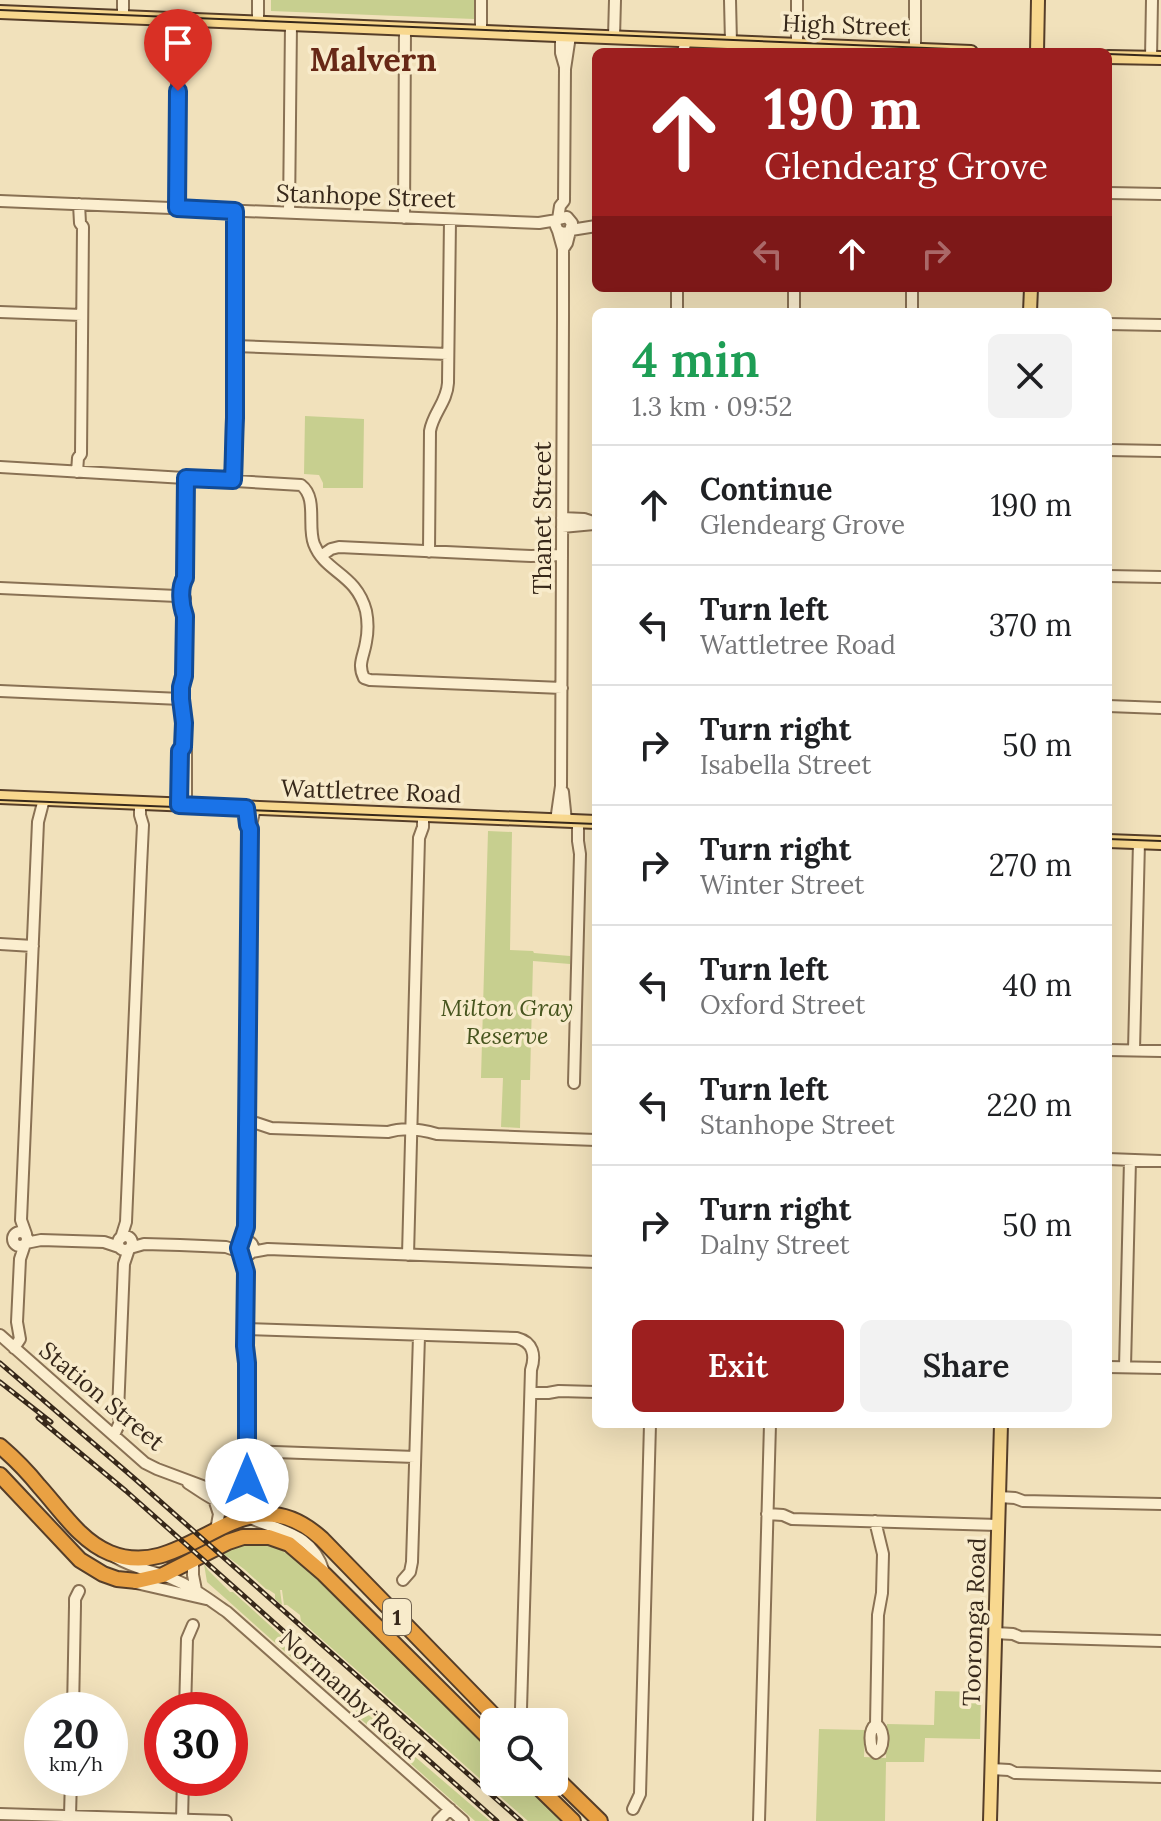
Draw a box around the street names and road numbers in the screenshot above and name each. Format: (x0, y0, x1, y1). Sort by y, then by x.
street label: High Street (782, 7, 911, 43)
street label: Stanhope Street (276, 177, 457, 215)
street label: Thanet Street (527, 441, 558, 595)
street label: Wattletree Road (280, 772, 462, 810)
street label: Station Street (33, 1335, 171, 1458)
street label: Tooronga Road (956, 1537, 992, 1707)
road number: 1 (383, 1599, 411, 1635)
street label: Normanby Road (273, 1622, 427, 1766)

